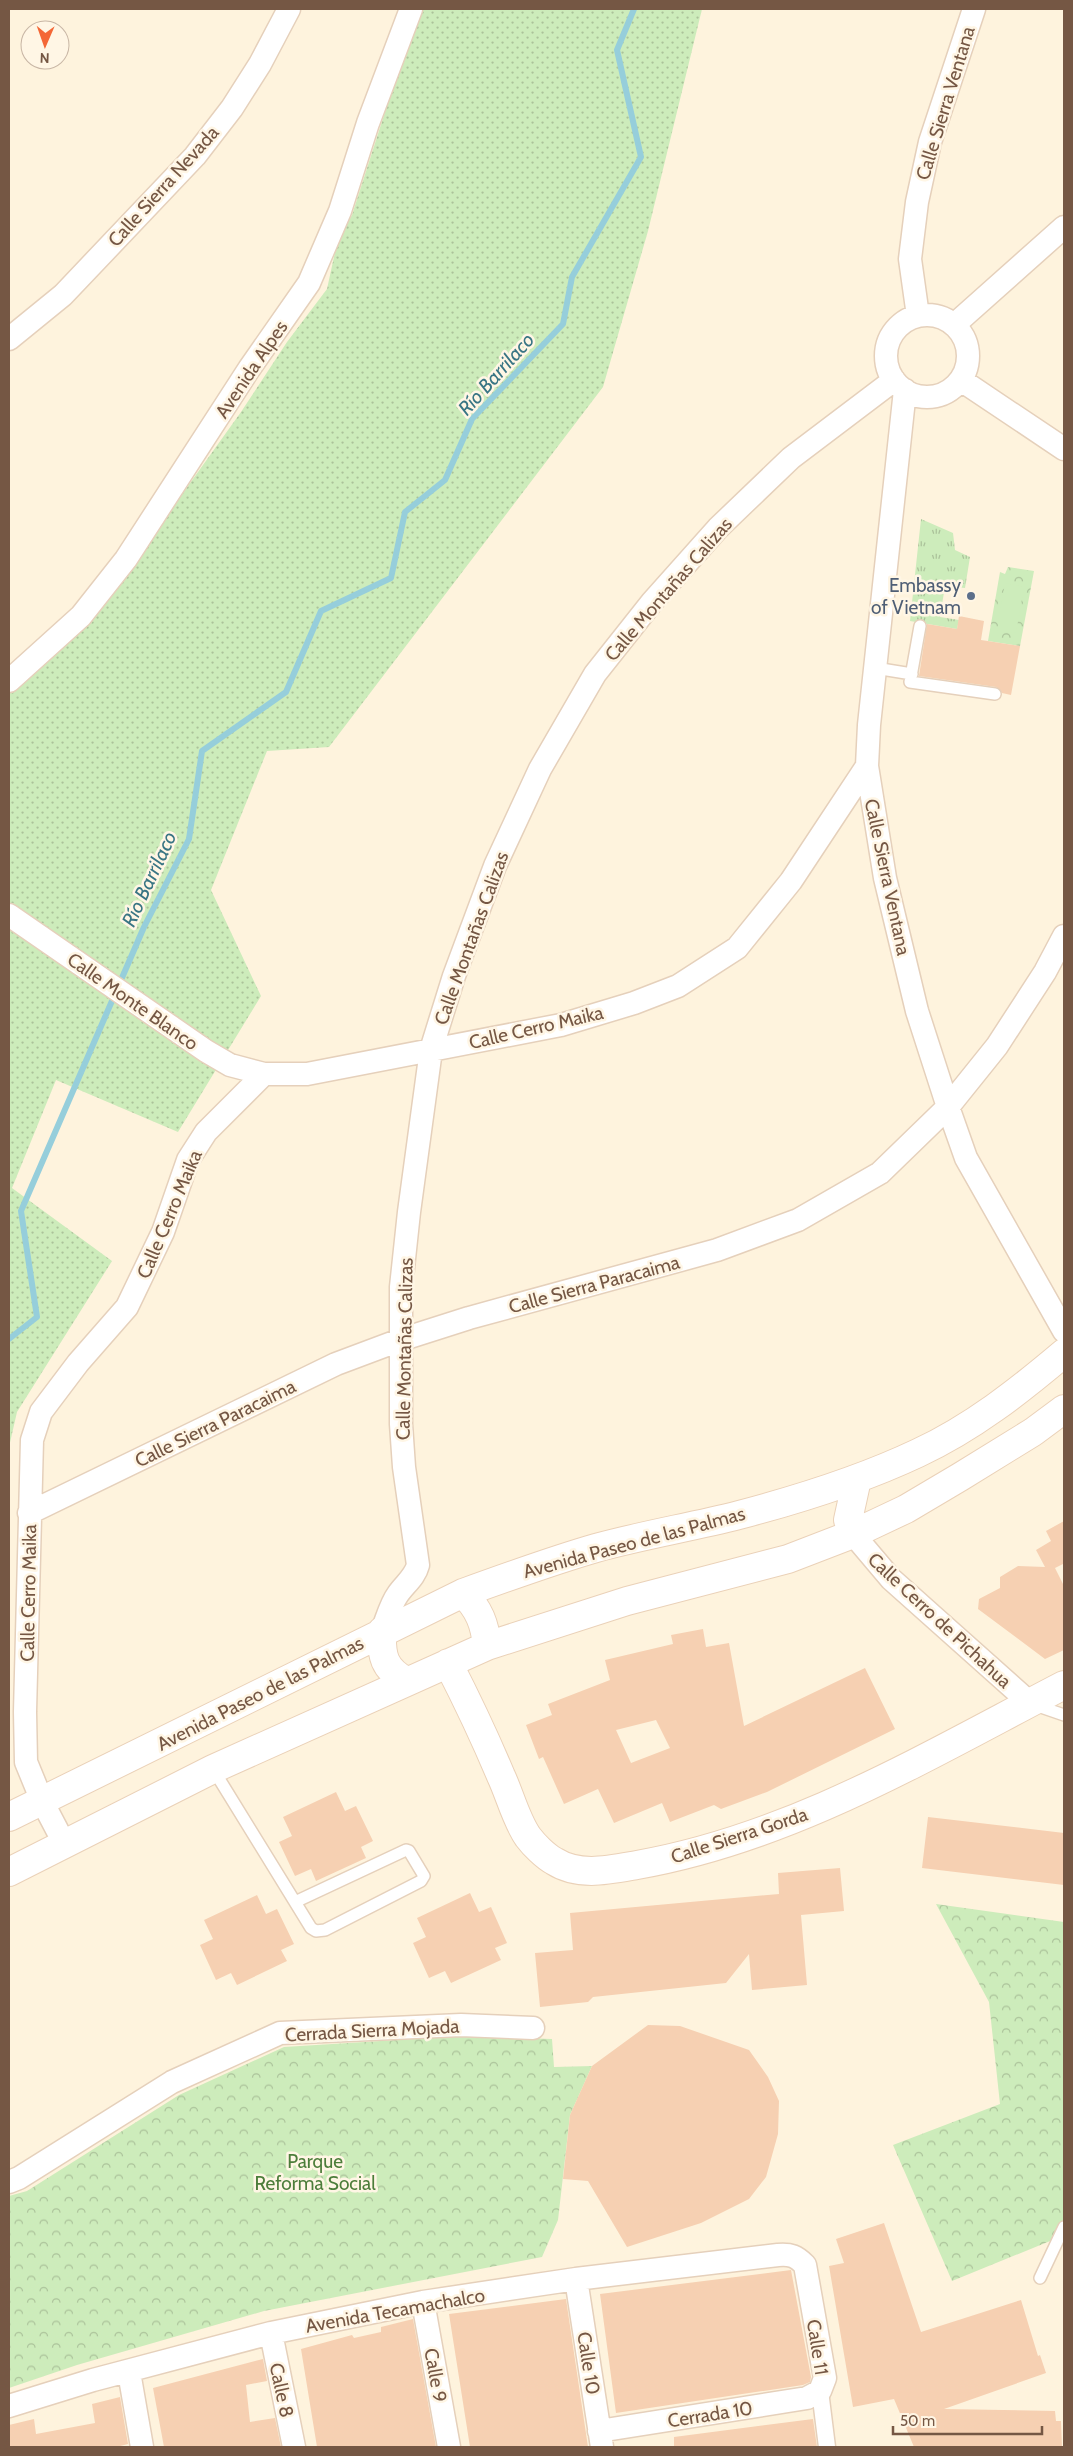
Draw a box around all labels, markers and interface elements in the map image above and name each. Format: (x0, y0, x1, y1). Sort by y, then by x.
north arrow (20, 20, 70, 70)
street label: Calle Sierra Ventana (911, 23, 980, 183)
text: N (39, 49, 50, 67)
street label: Calle Sierra Nevada (103, 121, 224, 251)
street label: Avenida Alpes (210, 316, 293, 422)
water label: Río Barrilaco (453, 328, 539, 420)
street label: Calle Montañas Calizas (600, 513, 737, 666)
place label: Embassy of Vietnam (871, 574, 961, 619)
marker: Embassy of Vietnam (965, 590, 977, 602)
street label: Calle Sierra Ventana (860, 797, 915, 958)
water label: Río Barrilaco (117, 828, 181, 930)
street label: Calle Montañas Calizas (429, 848, 514, 1028)
street label: Calle Monte Blanco (63, 948, 203, 1055)
street label: Calle Cerro Maika (467, 1001, 606, 1054)
street label: Calle Cerro Maika (132, 1146, 207, 1282)
street label: Calle Sierra Paracaima (506, 1251, 682, 1318)
street label: Calle Montañas Calizas (391, 1257, 418, 1440)
street label: Calle Sierra Paracaima (131, 1375, 299, 1472)
street label: Avenida Paseo de las Palmas (521, 1502, 748, 1583)
street label: Calle Cerro Maika (16, 1524, 41, 1662)
street label: Calle Cerro de Pichahua (863, 1548, 1016, 1693)
street label: Avenida Paseo de las Palmas (153, 1631, 367, 1756)
street label: Calle Sierra Gorda (668, 1803, 810, 1868)
street label: Cerrada Sierra Mojada (284, 2014, 460, 2047)
park label: Parque Reforma Social (254, 2150, 376, 2195)
street label: Avenida Tecamachalco (304, 2283, 487, 2338)
street label: Calle 11 (802, 2318, 833, 2377)
street label: Calle 10 (572, 2330, 605, 2396)
street label: Calle 9 (419, 2346, 452, 2404)
street label: Calle 8 (265, 2361, 298, 2420)
street label: Cerrada 10 (666, 2396, 754, 2433)
scale bar (893, 2404, 1042, 2436)
text: 50 m (900, 2412, 935, 2430)

